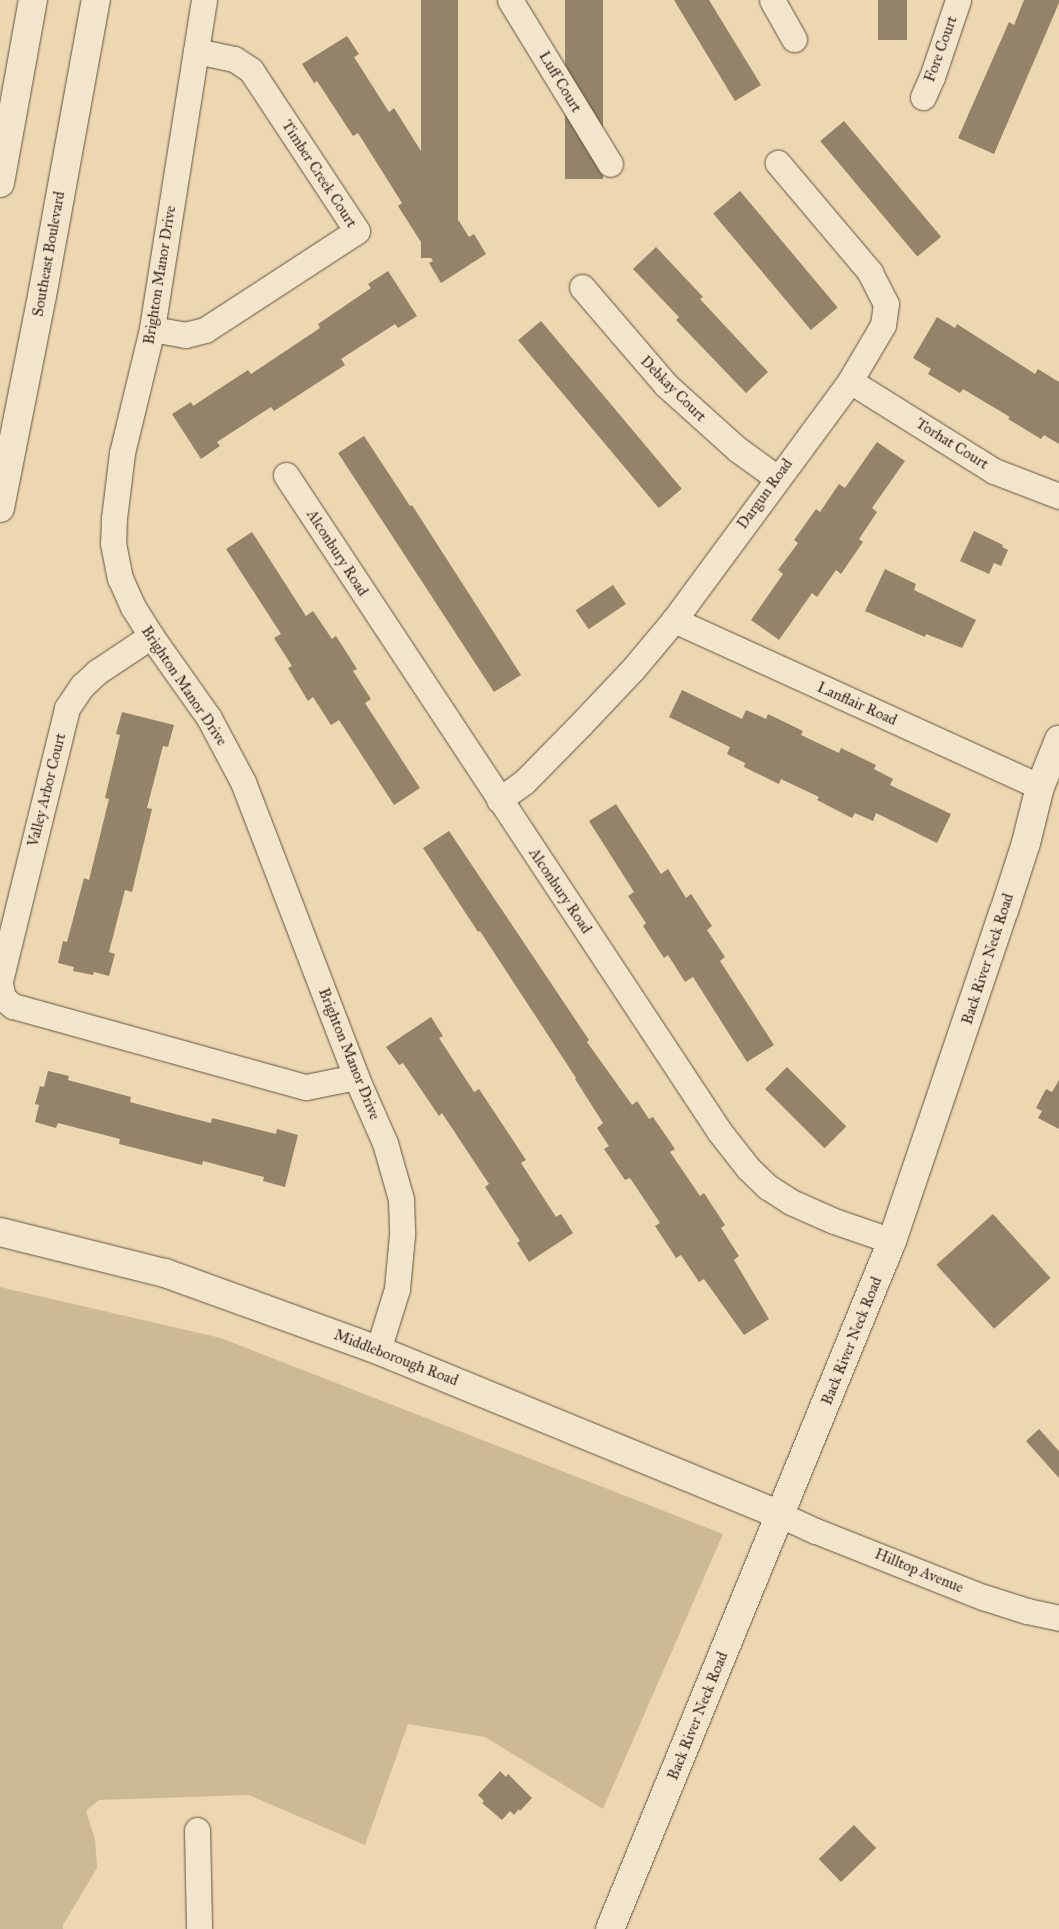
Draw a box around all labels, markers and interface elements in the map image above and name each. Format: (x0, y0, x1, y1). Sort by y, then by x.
street label: Fore Court (921, 14, 961, 84)
street label: Luff Court (535, 48, 585, 116)
street label: Timber Creek Court (278, 117, 360, 231)
street label: Southeast Boulevard (29, 190, 69, 318)
street label: Brighton Manor Drive (140, 204, 180, 346)
street label: Debkay Court (636, 352, 710, 426)
street label: Torhat Court (912, 415, 992, 473)
street label: Dargun Road (734, 455, 796, 533)
street label: Alconbury Road (302, 506, 372, 600)
street label: Brighton Manor Drive (137, 623, 231, 749)
street label: Lanflair Road (814, 678, 900, 730)
street label: Valley Arbor Court (24, 731, 70, 849)
street label: Alconbury Road (525, 845, 595, 937)
street label: Back River Neck Road (958, 891, 1018, 1027)
street label: Brighton Manor Drive (314, 986, 384, 1122)
street label: Back River Neck Road (818, 1274, 886, 1408)
street label: Middleborough Road (331, 1326, 461, 1390)
street label: Hilltop Avenue (872, 1545, 966, 1597)
street label: Back River Neck Road (664, 1649, 732, 1783)

